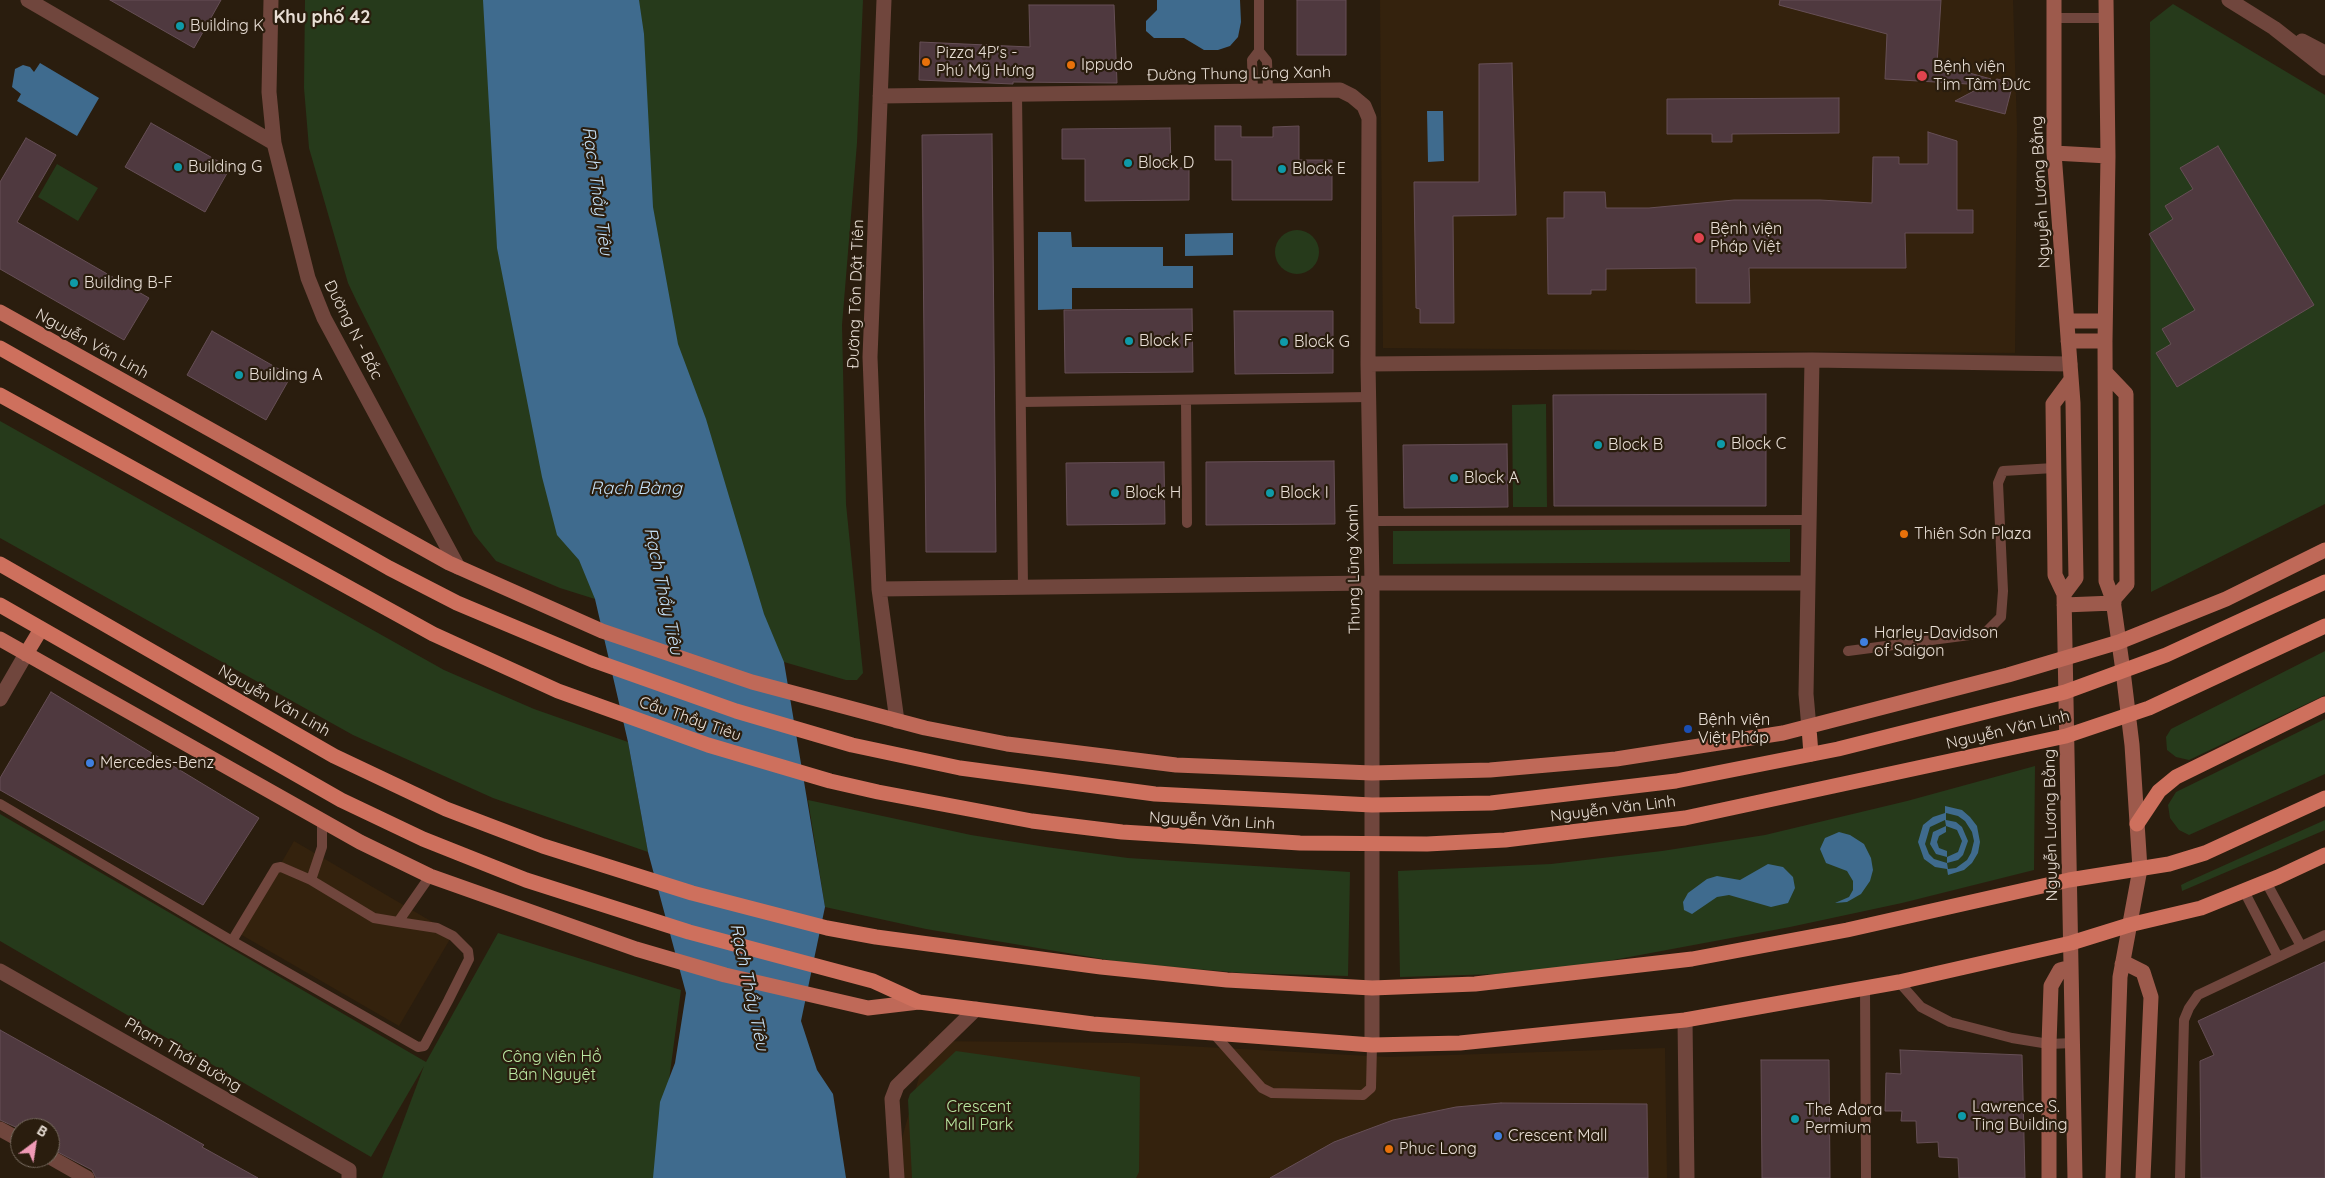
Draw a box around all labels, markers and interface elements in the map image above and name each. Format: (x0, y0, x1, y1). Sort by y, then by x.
district label: Khu phố 42 (274, 7, 370, 29)
place label: Building K (190, 16, 264, 36)
marker: Building K (174, 20, 186, 32)
place label: Pizza 4P's - Phú Mỹ Hưng (936, 43, 1035, 81)
place label: Ippudo (1081, 55, 1133, 75)
marker: Pizza 4P's - Phú Mỹ Hưng (920, 56, 932, 68)
place label: Bệnh viện Tim Tâm Đức (1933, 57, 2031, 95)
marker: Ippudo (1065, 59, 1077, 71)
street label: Đường Thung Lũng Xanh (1147, 63, 1331, 85)
marker: Bệnh viện Tim Tâm Đức (1915, 69, 1929, 83)
street label: Nguyễn Lương Bằng (2027, 115, 2055, 269)
water label: Rạch Thầy Tiêu (577, 125, 617, 257)
place label: Block D (1138, 153, 1194, 173)
place label: Building G (188, 157, 262, 177)
marker: Block D (1122, 157, 1134, 169)
place label: Block E (1292, 159, 1346, 179)
marker: Building G (172, 161, 184, 173)
marker: Block E (1276, 163, 1288, 175)
street label: Đường Tôn Dật Tiên (844, 219, 868, 369)
place label: Bệnh viện Pháp Việt (1710, 219, 1782, 257)
marker: Bệnh viện Pháp Việt (1692, 231, 1706, 245)
place label: Building B-F (84, 273, 173, 293)
marker: Building B-F (68, 277, 80, 289)
street label: Đường N - Bắc (320, 277, 386, 383)
street label: Nguyễn Văn Linh (32, 305, 152, 383)
place label: Block F (1139, 331, 1193, 351)
place label: Block G (1294, 332, 1350, 352)
marker: Block F (1123, 335, 1135, 347)
marker: Block G (1278, 336, 1290, 348)
place label: Building A (249, 365, 323, 385)
marker: Building A (233, 369, 245, 381)
place label: Block C (1731, 434, 1786, 454)
place label: Block B (1608, 435, 1663, 455)
marker: Block C (1715, 438, 1727, 450)
marker: Block B (1592, 439, 1604, 451)
place label: Block A (1464, 468, 1519, 488)
marker: Block A (1448, 472, 1460, 484)
water label: Rạch Bàng (590, 478, 682, 500)
place label: Block H (1125, 483, 1181, 503)
place label: Block I (1280, 483, 1329, 503)
marker: Block H (1109, 487, 1121, 499)
marker: Block I (1264, 487, 1276, 499)
street label: Thung Lũng Xanh (1343, 504, 1365, 634)
place label: Thiên Sơn Plaza (1914, 524, 2031, 544)
water label: Rạch Thầy Tiêu (639, 525, 687, 657)
marker: Thiên Sơn Plaza (1898, 528, 1910, 540)
place label: Harley-Davidson of Saigon (1874, 623, 1998, 661)
marker: Harley-Davidson of Saigon (1858, 636, 1870, 648)
street label: Nguyễn Văn Linh (215, 661, 333, 741)
street label: Cầu Thầy Tiêu (636, 693, 744, 745)
street label: Nguyễn Văn Linh (1944, 706, 2072, 754)
place label: Bệnh viện Việt Pháp (1698, 710, 1770, 748)
marker: Bệnh viện Việt Pháp (1682, 723, 1694, 735)
street label: Nguyễn Lương Bằng (2040, 749, 2062, 901)
place label: Mercedes-Benz (100, 753, 214, 773)
marker: Mercedes-Benz (84, 757, 96, 769)
street label: Nguyễn Văn Linh (1549, 792, 1677, 826)
street label: Nguyễn Văn Linh (1148, 808, 1276, 834)
water label: Rạch Thầy Tiêu (725, 921, 773, 1053)
street label: Phạm Thái Bường (121, 1014, 245, 1096)
park label: Công viên Hồ Bán Nguyệt (502, 1047, 602, 1085)
park label: Crescent Mall Park (945, 1097, 1013, 1135)
place label: Lawrence S. Ting Building (1972, 1097, 2068, 1135)
place label: The Adora Permium (1805, 1100, 1883, 1138)
marker: Lawrence S. Ting Building (1956, 1110, 1968, 1122)
marker: The Adora Permium (1789, 1113, 1801, 1125)
north arrow (10, 1118, 60, 1168)
text: B (34, 1121, 51, 1141)
place label: Crescent Mall (1508, 1126, 1607, 1146)
marker: Crescent Mall (1492, 1130, 1504, 1142)
place label: Phuc Long (1399, 1139, 1477, 1159)
marker: Phuc Long (1383, 1143, 1395, 1155)

